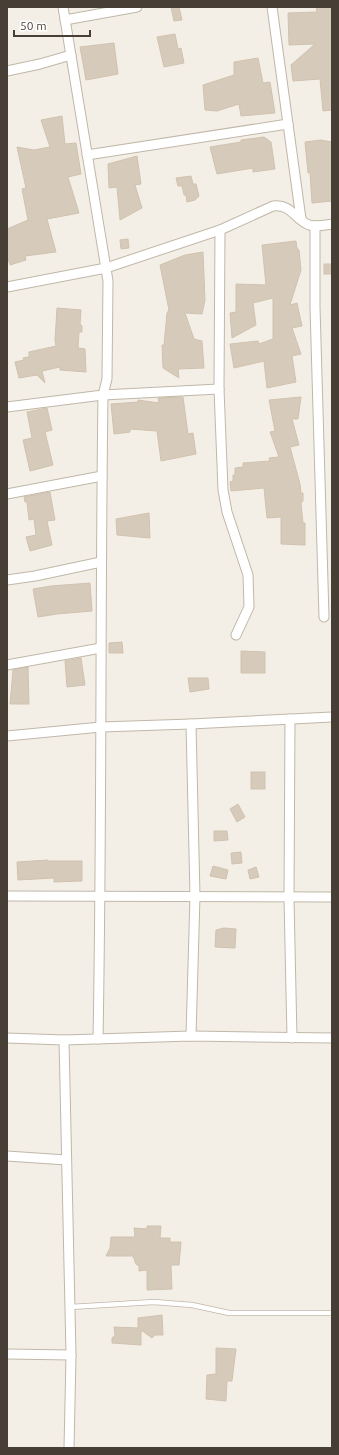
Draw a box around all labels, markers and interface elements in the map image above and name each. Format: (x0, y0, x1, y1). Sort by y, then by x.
scale bar (14, 12, 90, 38)
text: 50 m (20, 19, 47, 32)

